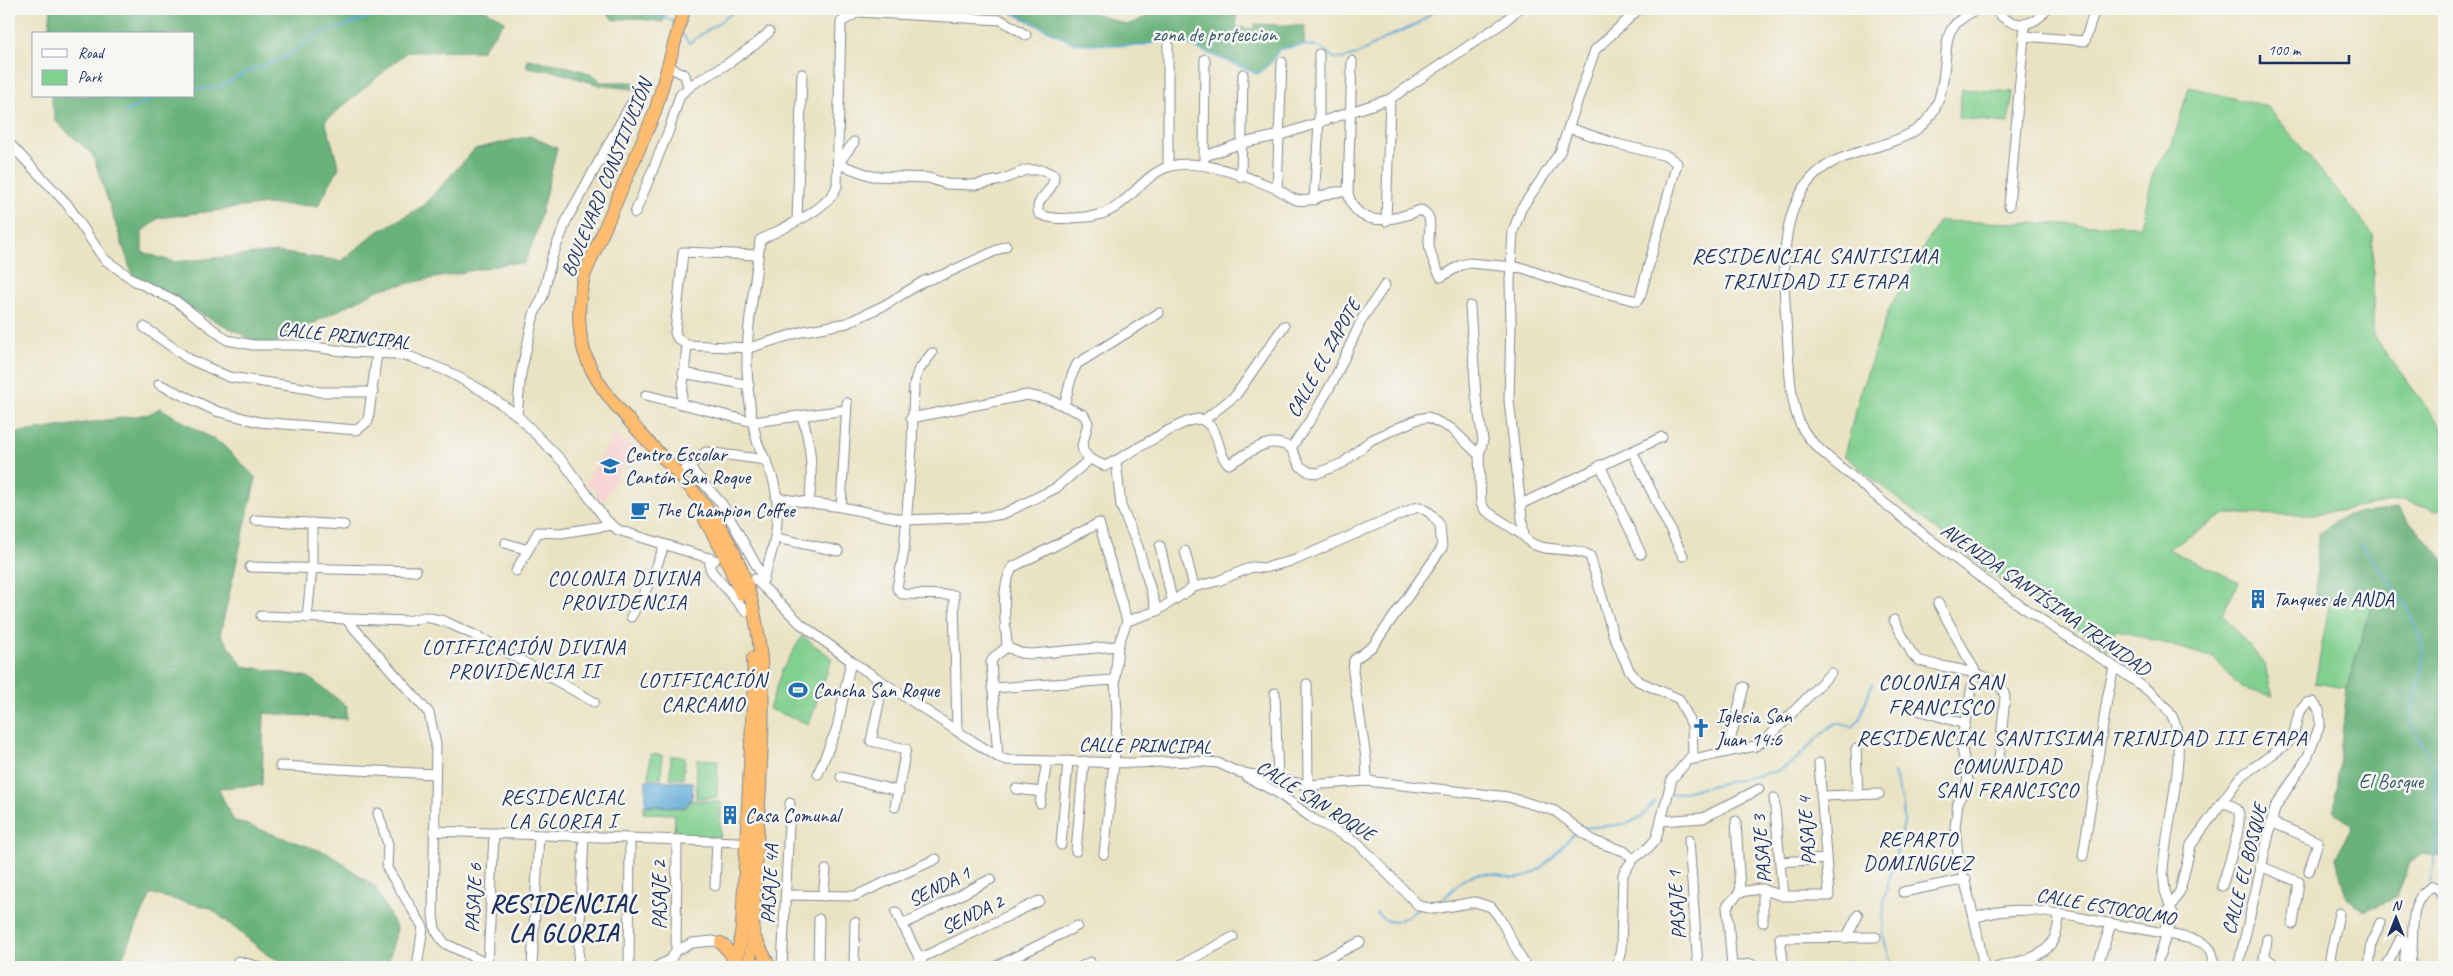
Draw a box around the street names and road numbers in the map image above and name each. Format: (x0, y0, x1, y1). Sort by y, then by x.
street label: BOULEVARD CONSTITUCIÓN (555, 73, 659, 281)
street label: CALLE EL ZAPOTE (1281, 292, 1368, 422)
street label: CALLE PRINCIPAL (277, 316, 412, 355)
street label: AVENIDA SANTÍSIMA TRINIDAD (1936, 517, 2157, 682)
street label: CALLE PRINCIPAL (1079, 732, 1212, 759)
street label: CALLE SAN ROQUE (1252, 754, 1382, 848)
street label: PASAJE 4 (1791, 794, 1821, 866)
street label: CALLE EL BOSQUE (2216, 798, 2274, 937)
street label: PASAJE 3 (1746, 811, 1777, 885)
street label: PASAJE 4A (755, 843, 784, 924)
street label: PASAJE 2 (647, 858, 672, 930)
street label: SENDA 1 (904, 860, 975, 913)
street label: PASAJE 6 (459, 862, 488, 933)
street label: PASAJE 1 (1662, 869, 1691, 940)
street label: CALLE ESTOCOLMO (2034, 882, 2179, 931)
street label: SENDA 2 (937, 888, 1009, 940)

